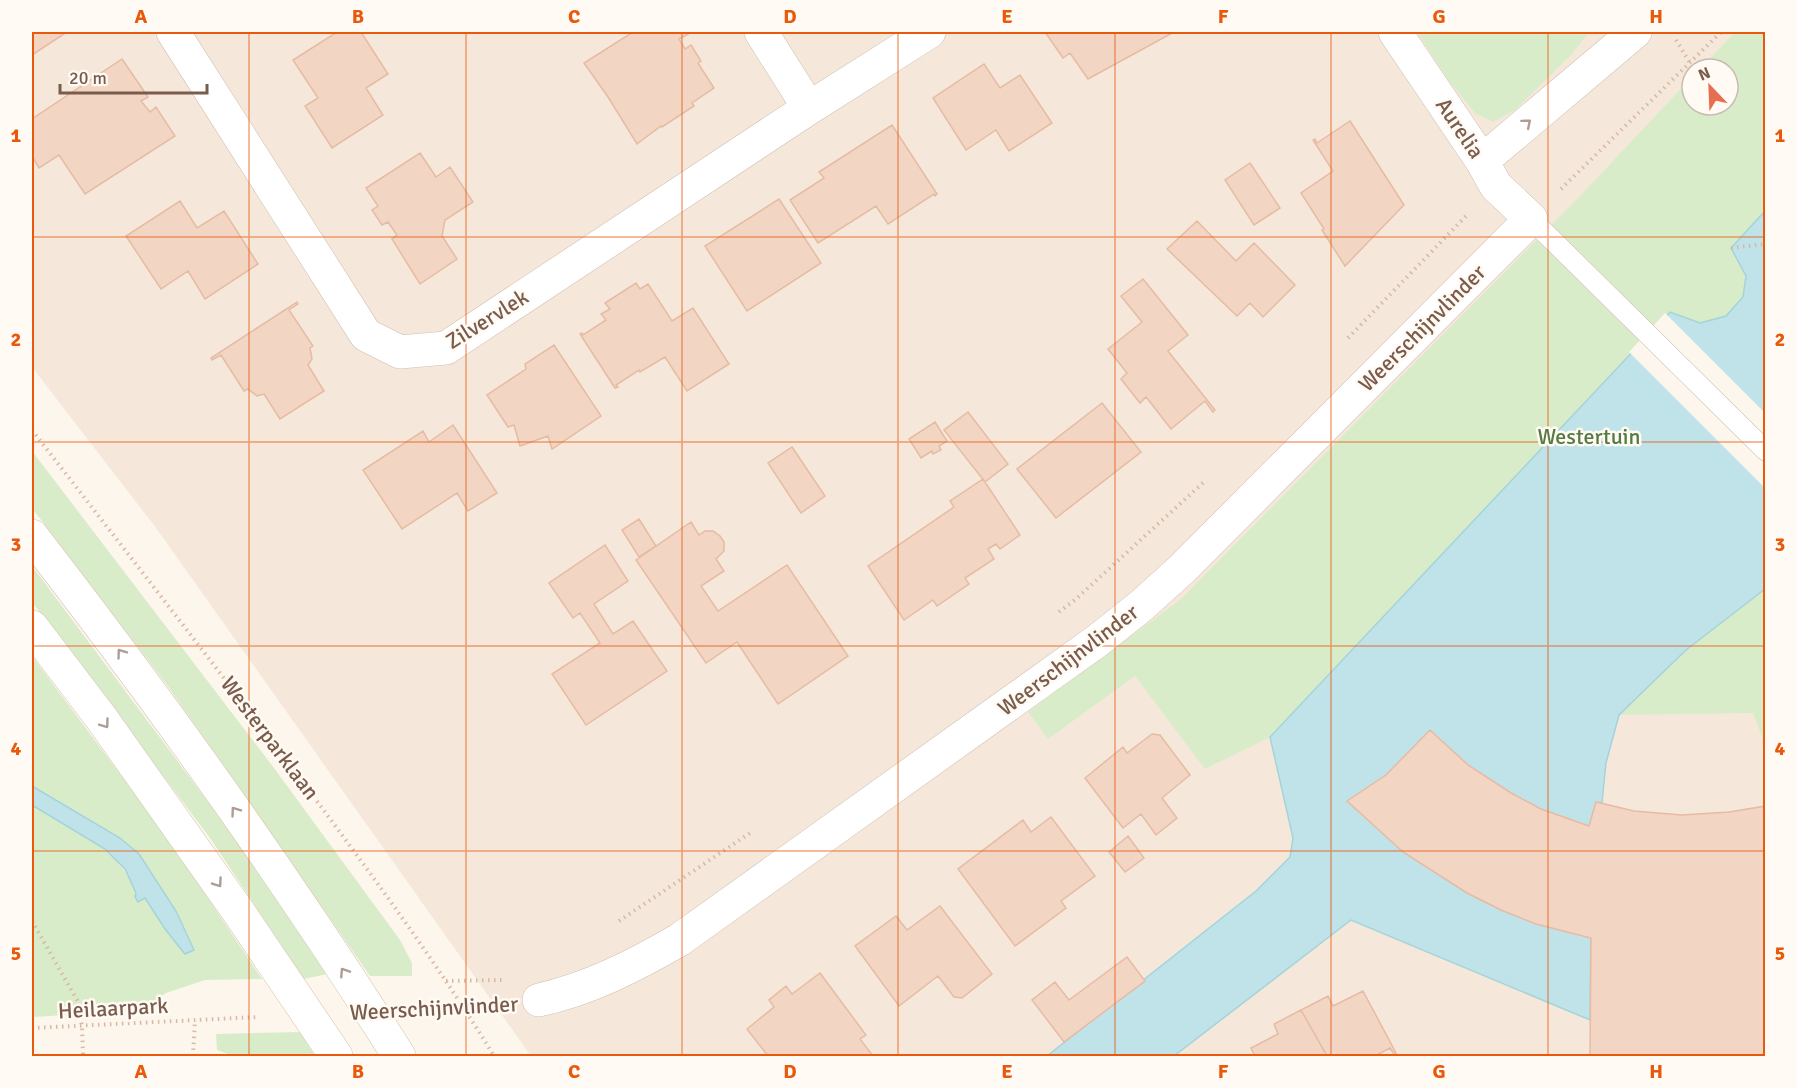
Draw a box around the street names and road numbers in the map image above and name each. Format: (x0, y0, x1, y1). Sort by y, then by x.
street label: Aurelia (1430, 93, 1490, 163)
street label: Weerschijnvlinder (1353, 259, 1491, 397)
street label: Zilvervlek (441, 283, 533, 355)
street label: Weerschijnvlinder (992, 598, 1144, 722)
street label: Westerparklaan (215, 671, 325, 805)
street label: Weerschijnvlinder (349, 990, 519, 1026)
street label: Heilaarpark (57, 992, 169, 1024)

